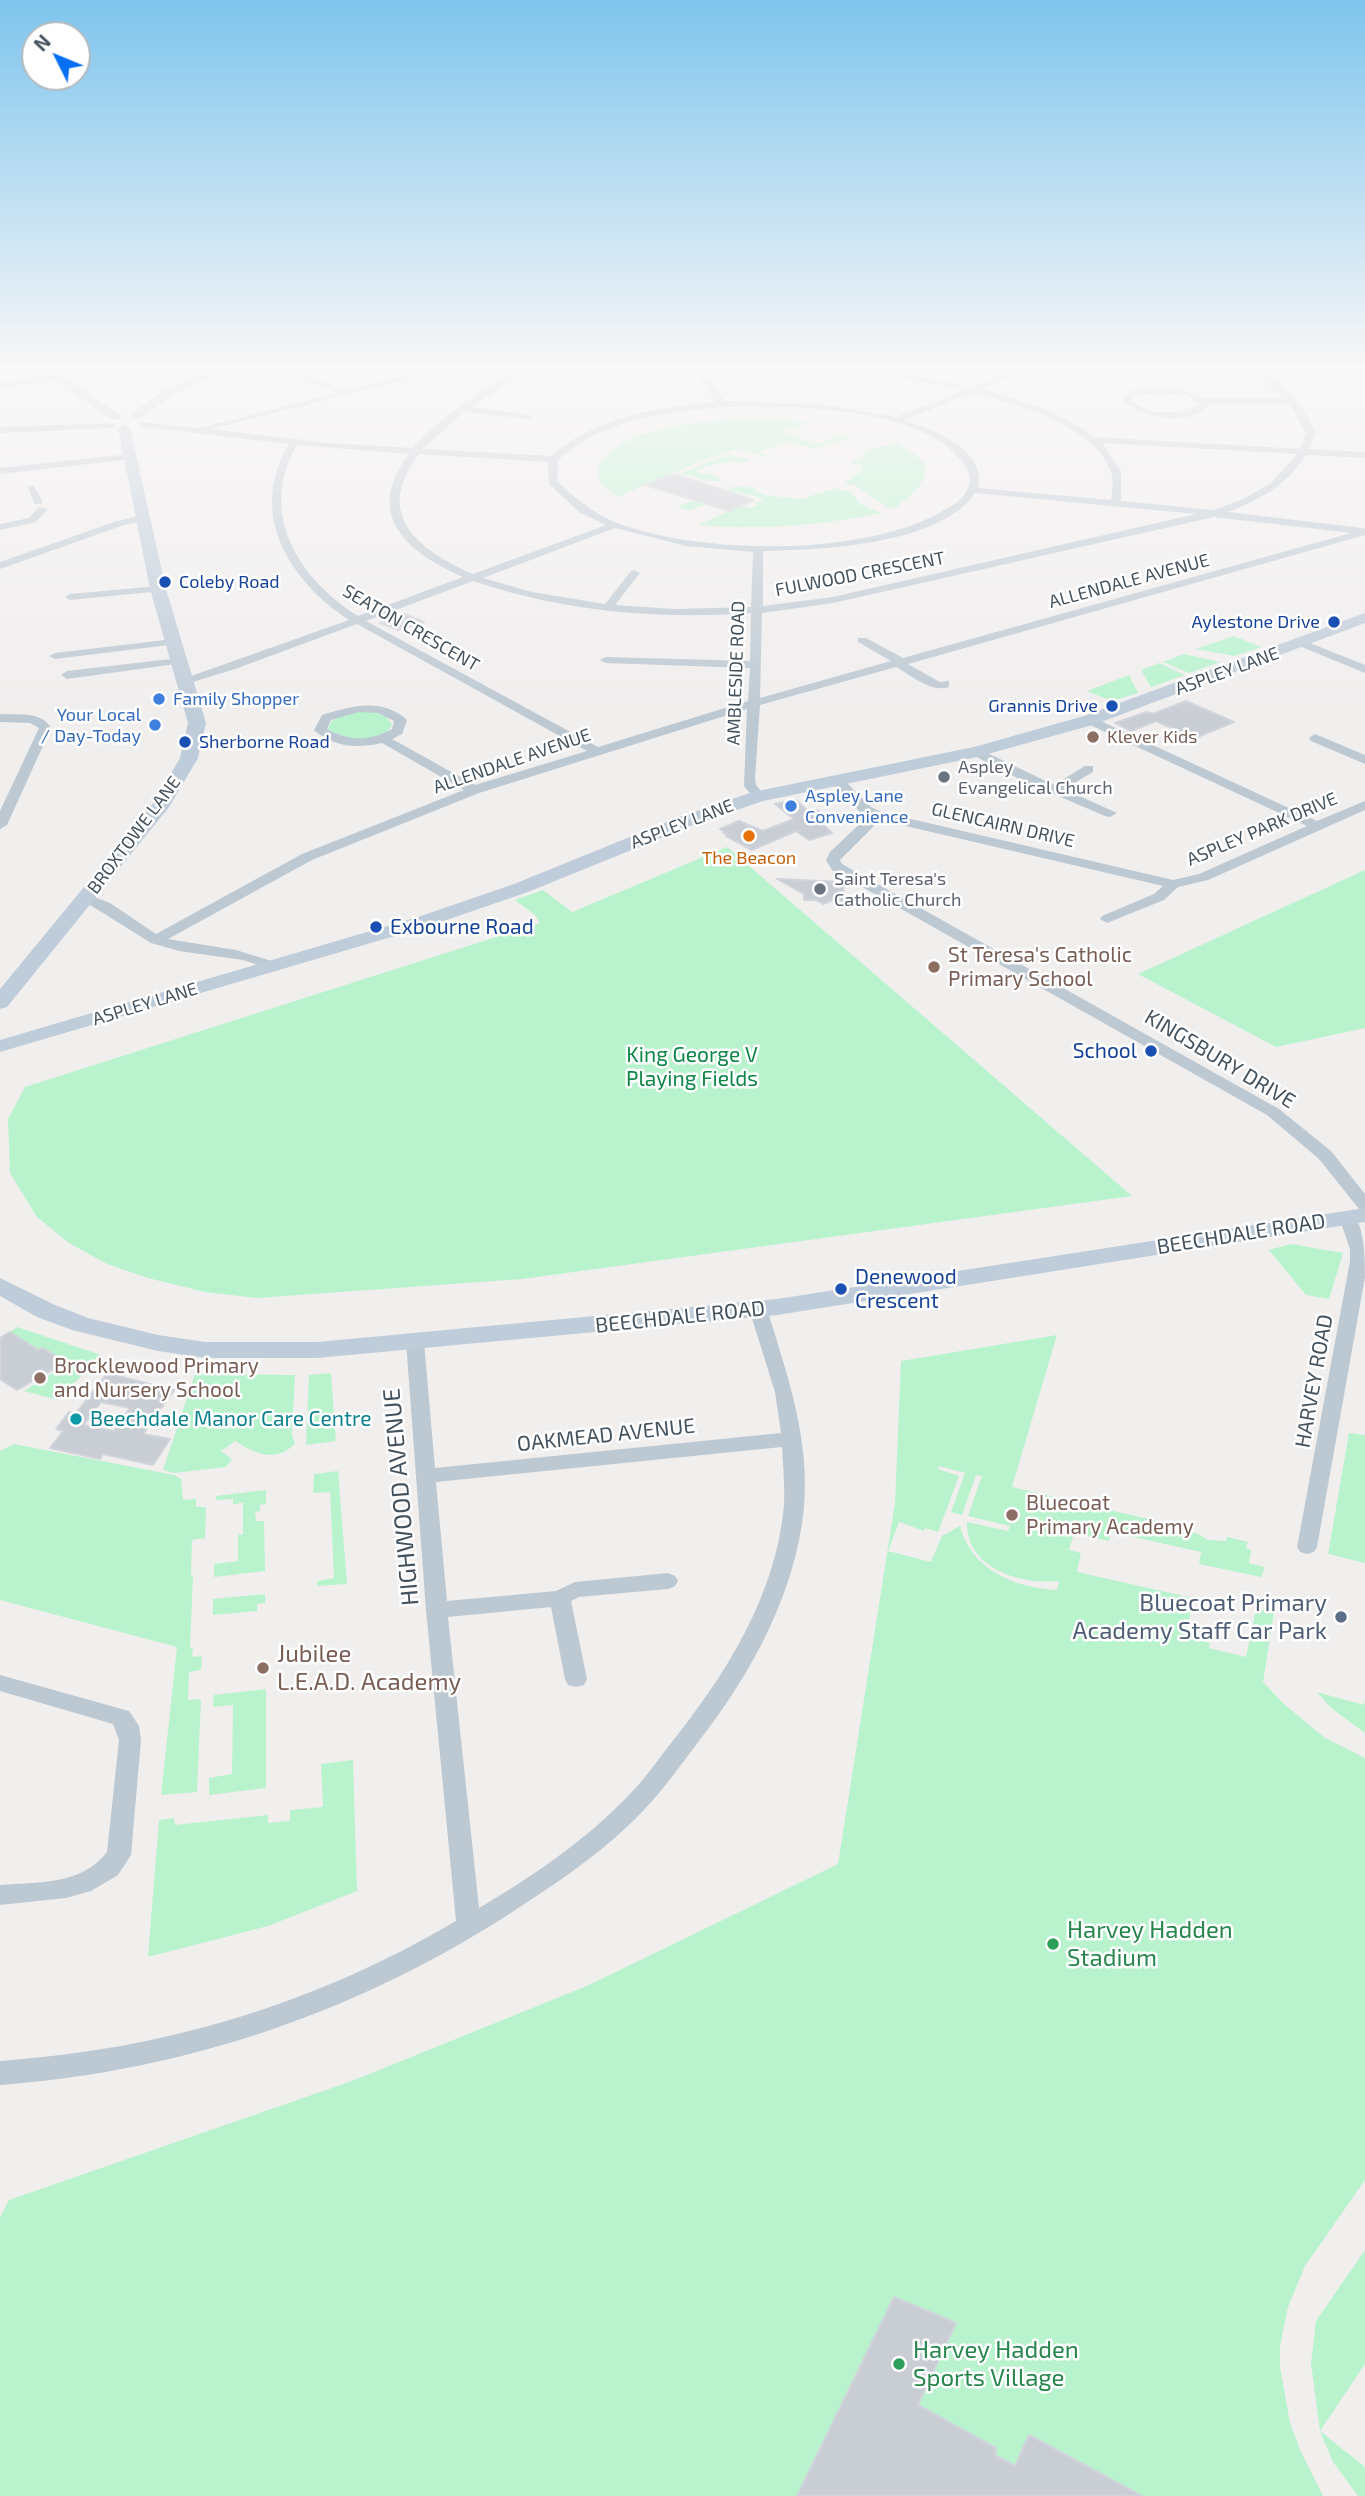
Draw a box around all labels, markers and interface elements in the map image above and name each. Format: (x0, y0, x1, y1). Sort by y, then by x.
north arrow (21, 21, 91, 91)
text: N (29, 30, 55, 56)
street label: FULWOOD CRESCENT (773, 547, 947, 601)
street label: ALLENDALE AVENUE (1046, 549, 1212, 613)
place label: Coleby Road (179, 571, 280, 593)
marker: Coleby Road (157, 574, 173, 590)
street label: SEATON CRESCENT (339, 580, 483, 676)
street label: AMBLESIDE ROAD (723, 600, 749, 746)
place label: Aylestone Drive (1192, 611, 1320, 633)
marker: Aylestone Drive (1326, 614, 1342, 630)
street label: ASPLEY LANE (1172, 642, 1282, 700)
place label: Family Shopper (173, 688, 299, 710)
marker: Family Shopper (151, 691, 167, 707)
place label: Grannis Drive (988, 695, 1098, 717)
marker: Grannis Drive (1104, 698, 1120, 714)
place label: Your Local / Day-Today (41, 704, 141, 746)
marker: Your Local / Day-Today (147, 717, 163, 733)
street label: ALLENDALE AVENUE (430, 724, 594, 798)
place label: Klever Kids (1107, 726, 1197, 748)
marker: Klever Kids (1085, 729, 1101, 745)
place label: Sherborne Road (199, 731, 330, 753)
marker: Sherborne Road (177, 734, 193, 750)
place label: Aspley Evangelical Church (958, 756, 1113, 798)
marker: Aspley Evangelical Church (936, 769, 952, 785)
street label: BROXTOWE LANE (83, 772, 185, 898)
place label: Aspley Lane Convenience (805, 785, 908, 828)
street label: ASPLEY PARK DRIVE (1184, 788, 1340, 870)
street label: ASPLEY LANE (627, 794, 737, 854)
marker: Aspley Lane Convenience (783, 798, 799, 814)
street label: GLENCAIRN DRIVE (929, 798, 1077, 852)
marker: The Beacon (741, 828, 757, 844)
place label: The Beacon (702, 847, 796, 869)
place label: Saint Teresa's Catholic Church (834, 868, 962, 910)
marker: Saint Teresa's Catholic Church (812, 881, 828, 897)
place label: Exbourne Road (390, 914, 534, 940)
marker: Exbourne Road (368, 919, 384, 935)
place label: St Teresa's Catholic Primary School (948, 942, 1132, 992)
marker: St Teresa's Catholic Primary School (926, 959, 942, 975)
street label: ASPLEY LANE (90, 978, 200, 1030)
street label: KINGSBURY DRIVE (1140, 1004, 1300, 1114)
place label: School (1073, 1038, 1137, 1064)
park label: King George V Playing Fields (626, 1042, 758, 1092)
marker: School (1143, 1043, 1159, 1059)
street label: BEECHDALE ROAD (1155, 1208, 1327, 1260)
place label: Denewood Crescent (855, 1264, 957, 1314)
marker: Denewood Crescent (833, 1281, 849, 1297)
street label: BEECHDALE ROAD (594, 1296, 766, 1338)
street label: HARVEY ROAD (1290, 1312, 1338, 1450)
place label: Brocklewood Primary and Nursery School (54, 1353, 259, 1403)
marker: Brocklewood Primary and Nursery School (32, 1370, 48, 1386)
street label: HIGHWOOD AVENUE (377, 1387, 425, 1607)
place label: Beechdale Manor Care Centre (90, 1406, 371, 1432)
marker: Beechdale Manor Care Centre (68, 1411, 84, 1427)
street label: OAKMEAD AVENUE (516, 1413, 696, 1457)
place label: Bluecoat Primary Academy (1026, 1490, 1194, 1540)
marker: Bluecoat Primary Academy (1004, 1507, 1020, 1523)
place label: Bluecoat Primary Academy Staff Car Park (1072, 1589, 1327, 1645)
marker: Bluecoat Primary Academy Staff Car Park (1333, 1609, 1349, 1625)
place label: Jubilee L.E.A.D. Academy (277, 1640, 461, 1696)
marker: Jubilee L.E.A.D. Academy (255, 1660, 271, 1676)
place label: Harvey Hadden Stadium (1067, 1916, 1233, 1972)
marker: Harvey Hadden Stadium (1045, 1936, 1061, 1952)
place label: Harvey Hadden Sports Village (913, 2336, 1079, 2392)
marker: Harvey Hadden Sports Village (891, 2356, 907, 2372)

